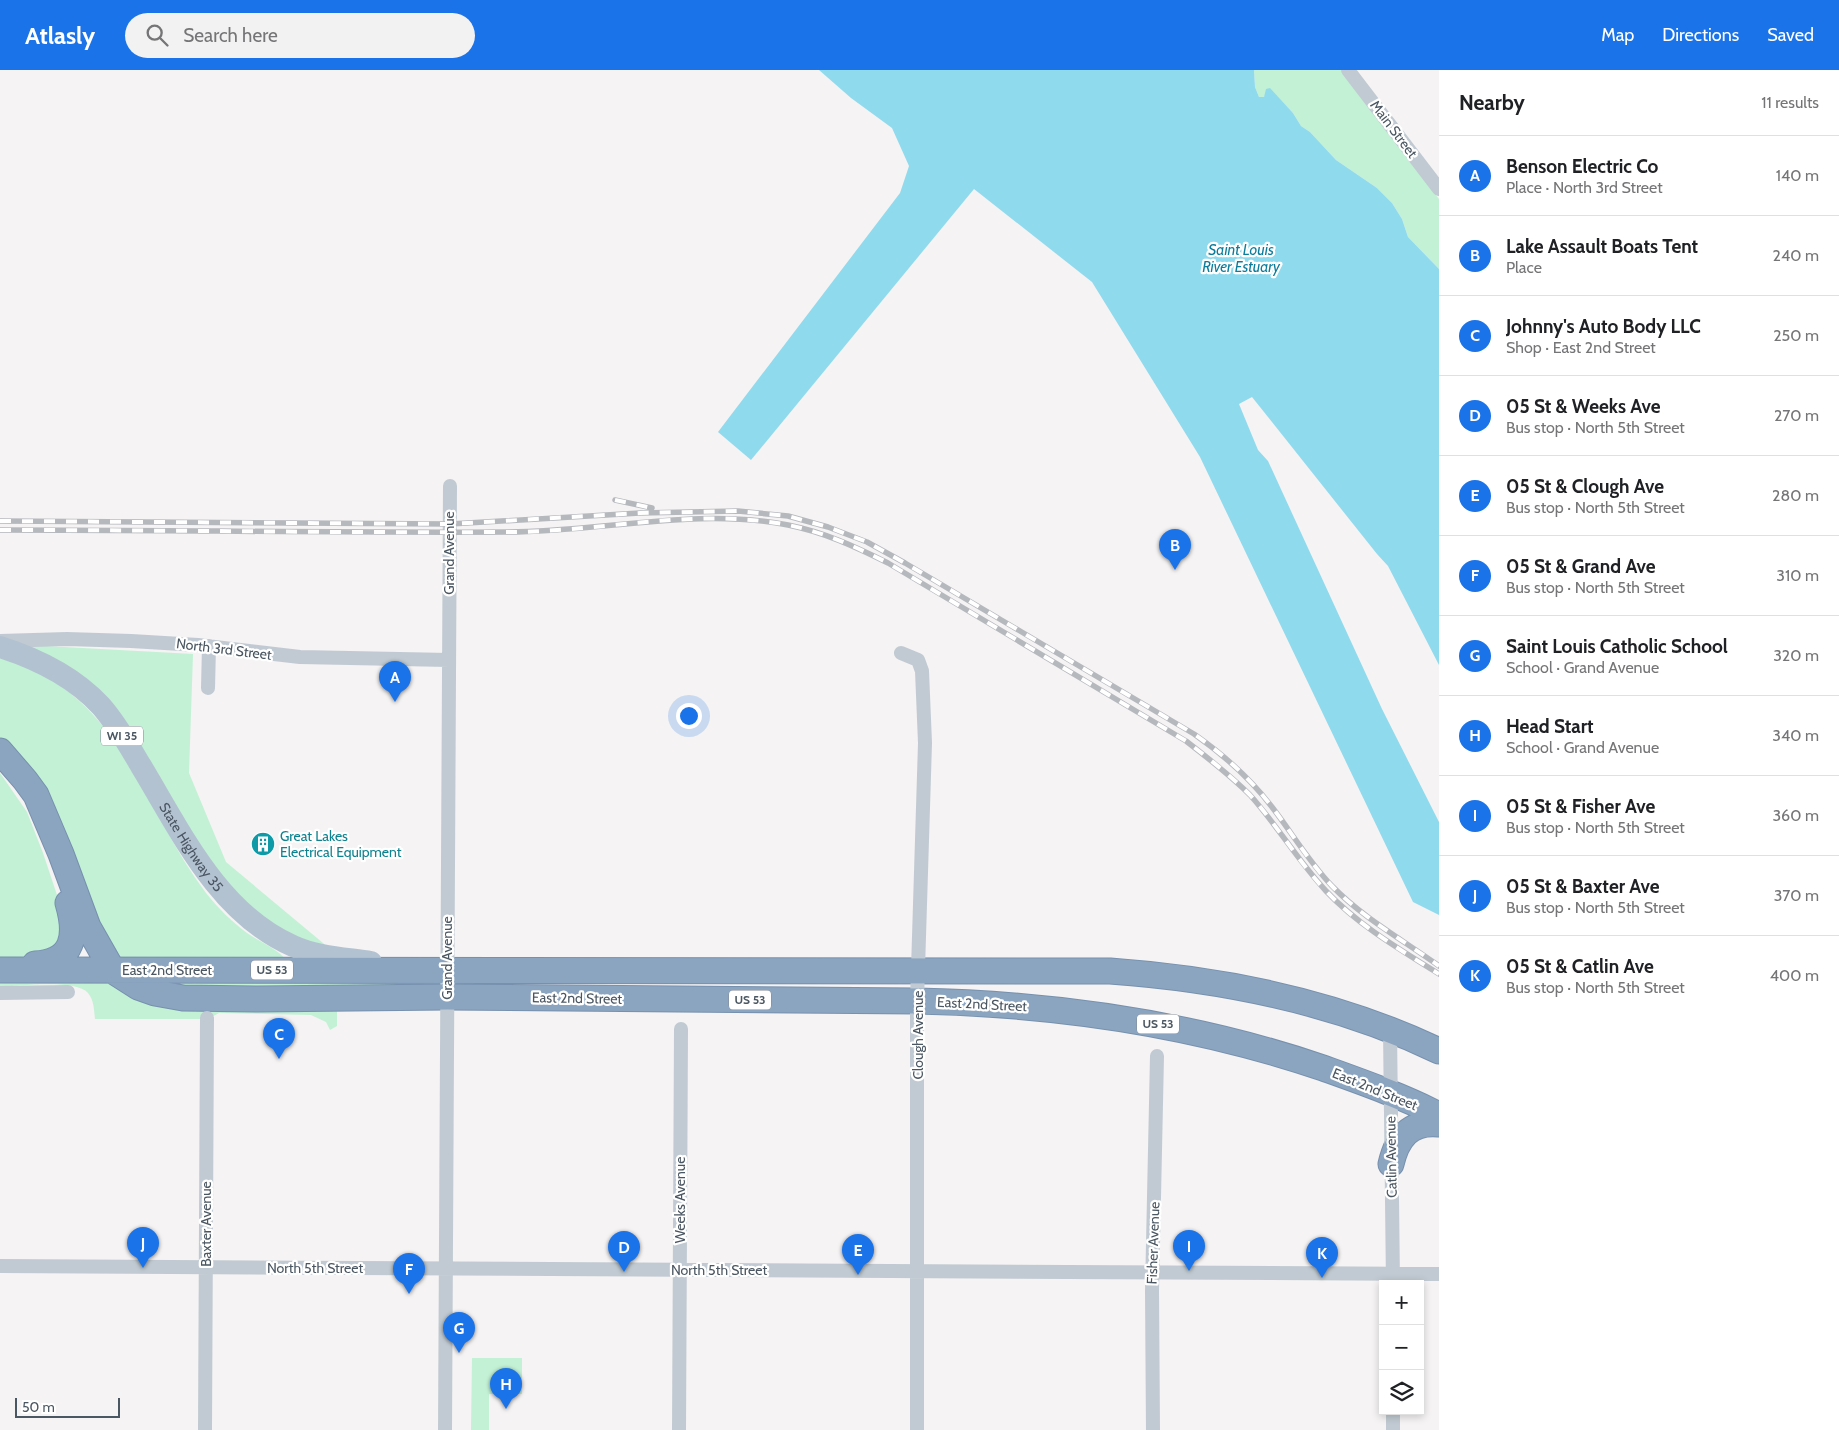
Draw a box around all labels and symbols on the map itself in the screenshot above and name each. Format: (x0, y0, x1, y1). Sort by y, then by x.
street label: Main Street (1366, 96, 1422, 162)
water label: Saint Louis River Estuary (1202, 241, 1281, 276)
street label: Grand Avenue (440, 511, 458, 595)
pin: B (1159, 529, 1191, 570)
street label: North 3rd Street (175, 634, 273, 664)
pin: A (379, 661, 411, 702)
your location (676, 703, 702, 729)
road number: WI 35 (101, 726, 143, 746)
street label: State Highway 35 (155, 799, 227, 895)
place label: Great Lakes Electrical Equipment (280, 827, 402, 861)
building icon: Great Lakes Electrical Equipment (250, 831, 276, 857)
street label: Grand Avenue (438, 916, 456, 1000)
road number: US 53 (251, 960, 293, 980)
street label: East 2nd Street (122, 961, 212, 979)
street label: East 2nd Street (532, 988, 623, 1008)
road number: US 53 (729, 990, 771, 1010)
street label: Clough Avenue (909, 991, 927, 1080)
street label: East 2nd Street (936, 993, 1028, 1015)
road number: US 53 (1137, 1014, 1179, 1034)
pin: C (263, 1018, 295, 1059)
street label: East 2nd Street (1330, 1064, 1420, 1114)
street label: Catlin Avenue (1381, 1116, 1401, 1198)
street label: Weeks Avenue (671, 1157, 689, 1243)
street label: Baxter Avenue (197, 1181, 215, 1267)
street label: Fisher Avenue (1143, 1201, 1163, 1285)
pin: J (127, 1227, 159, 1268)
pin: I (1173, 1230, 1205, 1271)
pin: D (608, 1231, 640, 1272)
pin: E (842, 1234, 874, 1275)
pin: K (1306, 1237, 1338, 1278)
pin: F (393, 1253, 425, 1294)
street label: North 5th Street (267, 1259, 363, 1277)
street label: North 5th Street (671, 1261, 767, 1279)
pin: G (443, 1312, 475, 1353)
pin: H (490, 1368, 522, 1409)
scale bar (15, 1395, 120, 1418)

